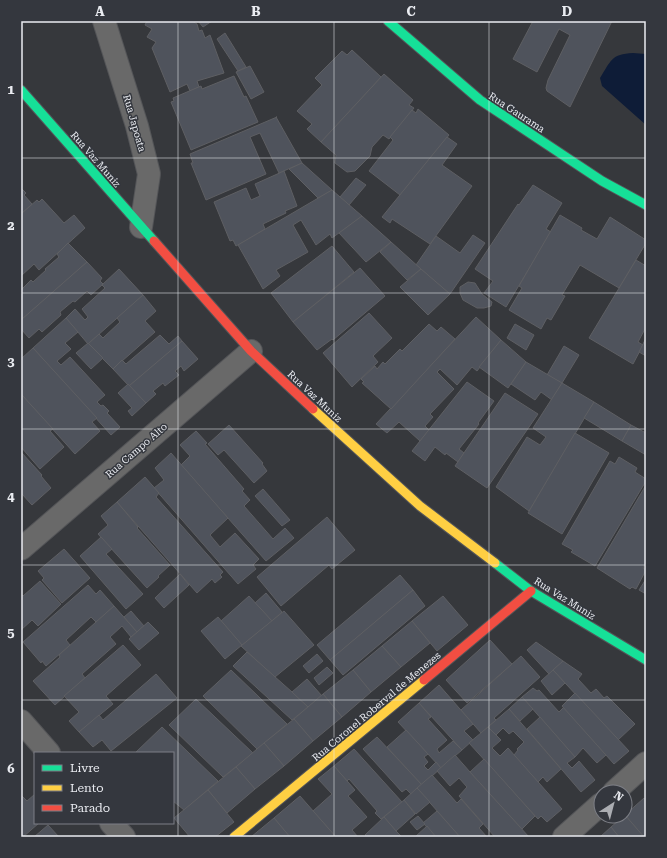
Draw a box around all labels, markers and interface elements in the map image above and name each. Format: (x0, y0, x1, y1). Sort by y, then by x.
text: A (95, 4, 105, 19)
text: B (251, 4, 261, 19)
text: C (406, 4, 416, 19)
text: D (562, 4, 572, 19)
text: 1 (7, 82, 15, 97)
street label: Rua Gaurama (487, 90, 547, 135)
street label: Rua Japoata (121, 93, 148, 153)
street label: Rua Vaz Muniz (69, 129, 123, 190)
text: 2 (7, 218, 15, 233)
text: 3 (7, 354, 15, 369)
street label: Rua Vaz Muniz (285, 368, 344, 424)
street label: Rua Campo Alto (103, 421, 169, 480)
text: 4 (7, 489, 15, 504)
street label: Rua Vaz Muniz (532, 575, 598, 622)
text: 5 (7, 625, 15, 640)
street label: Rua Coronel Roberval de Menezes (310, 649, 443, 763)
legend (34, 752, 174, 824)
text: 6 (7, 761, 15, 776)
text: Livre (70, 761, 100, 775)
text: Lento (70, 781, 104, 795)
north arrow (593, 784, 633, 824)
text: N (611, 789, 626, 804)
text: Parado (70, 801, 110, 815)

